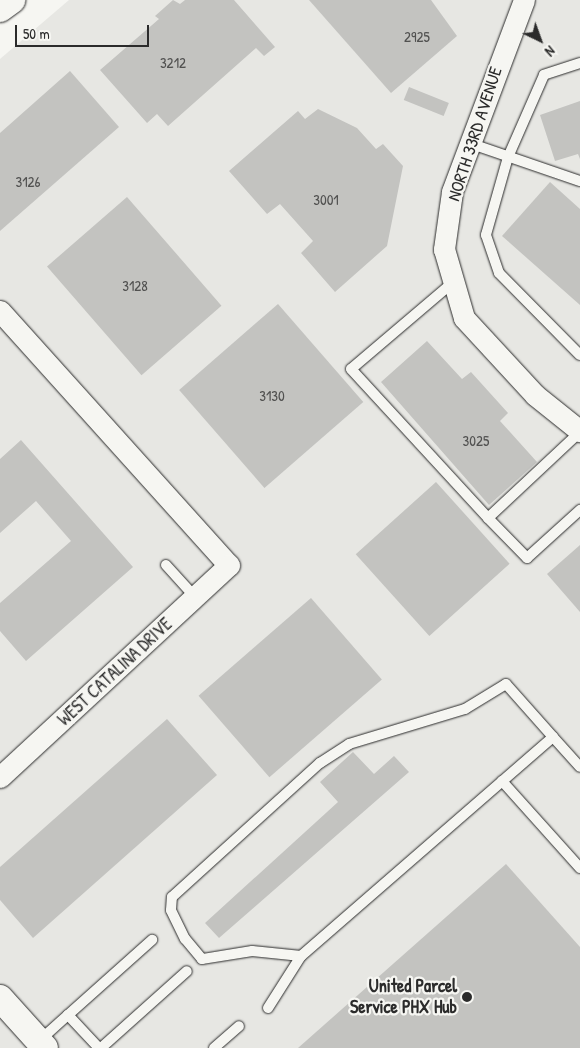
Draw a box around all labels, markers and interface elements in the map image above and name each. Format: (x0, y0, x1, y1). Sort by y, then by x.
scale bar (18, 15, 151, 47)
north arrow (515, 15, 565, 65)
text: 50 m (23, 23, 50, 44)
house number: 2925 (404, 28, 430, 46)
text: N (541, 42, 560, 61)
house number: 3212 (160, 54, 186, 72)
street label: NORTH 33RD AVENUE (443, 64, 507, 204)
house number: 3126 (15, 173, 41, 191)
house number: 3001 (313, 191, 339, 209)
house number: 3128 (122, 277, 148, 295)
house number: 3130 (259, 387, 285, 405)
house number: 3025 (463, 432, 489, 450)
street label: WEST CATALINA DRIVE (53, 614, 177, 730)
place label: United Parcel Service PHX Hub (350, 976, 457, 1019)
marker: United Parcel Service PHX Hub (461, 991, 473, 1003)

